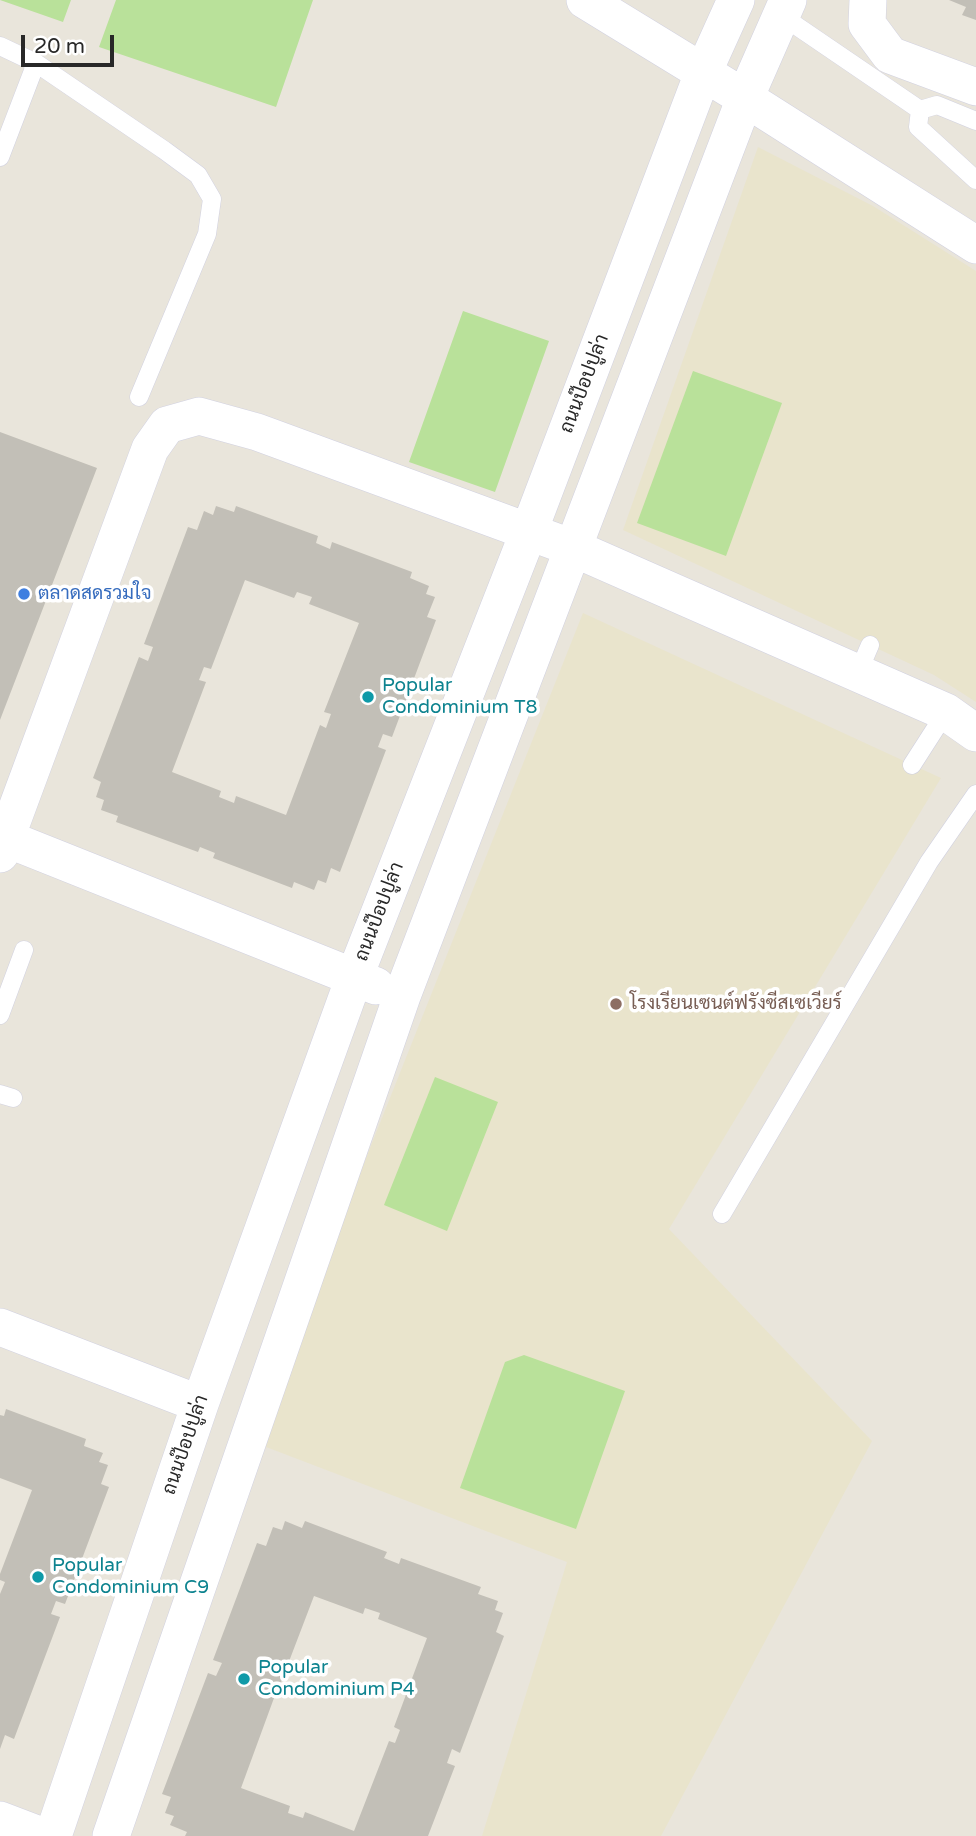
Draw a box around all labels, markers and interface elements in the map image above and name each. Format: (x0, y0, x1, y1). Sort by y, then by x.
scale bar (24, 21, 117, 65)
text: 20 m (34, 34, 85, 59)
street label: ถนนป๊อปปูล่า (556, 331, 614, 437)
place label: ตลาดสดรวมใจ (38, 583, 152, 605)
marker: ตลาดสดรวมใจ (16, 586, 32, 602)
place label: Popular Condominium T8 (382, 675, 537, 719)
marker: Popular Condominium T8 (360, 689, 376, 705)
street label: ถนนป๊อปปูล่า (351, 859, 409, 965)
place label: โรงเรียนเซนต์ฟรังซีสเซเวียร์ (630, 993, 842, 1015)
marker: โรงเรียนเซนต์ฟรังซีสเซเวียร์ (608, 996, 624, 1012)
street label: ถนนป๊อปปูล่า (158, 1392, 214, 1498)
place label: Popular Condominium C9 (52, 1555, 209, 1599)
marker: Popular Condominium C9 (30, 1569, 46, 1585)
place label: Popular Condominium P4 (258, 1657, 415, 1701)
marker: Popular Condominium P4 (236, 1671, 252, 1687)

